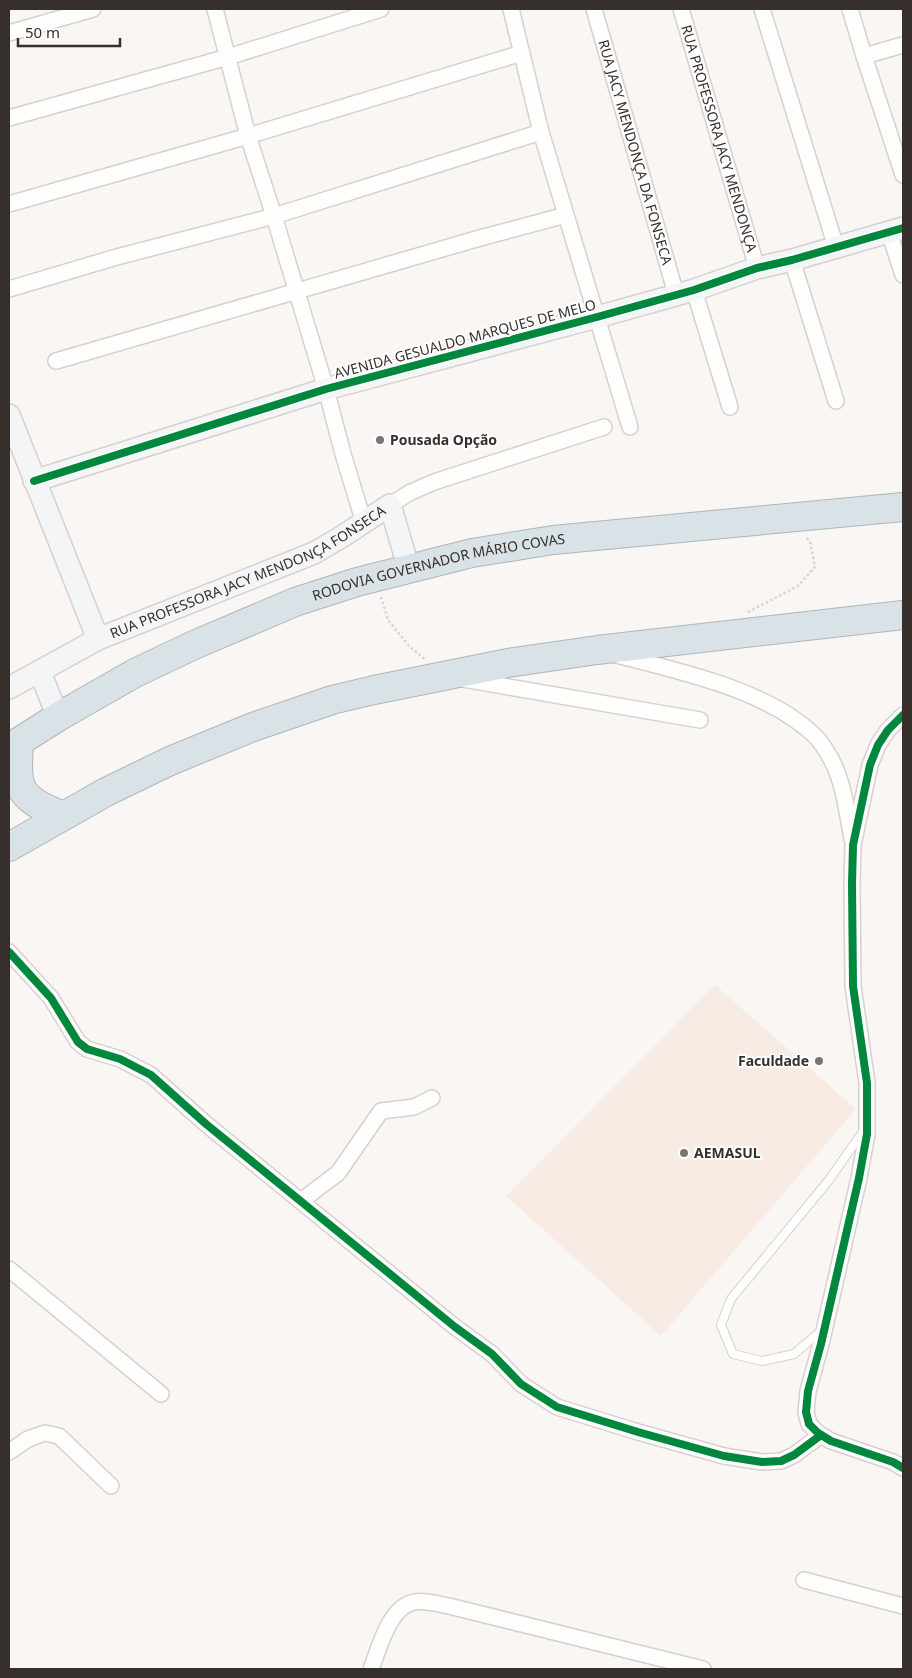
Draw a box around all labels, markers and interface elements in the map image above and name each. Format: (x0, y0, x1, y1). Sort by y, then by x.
scale bar (18, 15, 120, 47)
text: 50 m (25, 22, 60, 42)
street label: RUA PROFESSORA JACY MENDONÇA (677, 23, 762, 254)
street label: RUA JACY MENDONÇA DA FONSECA (594, 37, 677, 267)
street label: AVENIDA GESUALDO MARQUES DE MELO (332, 294, 598, 383)
place label: Pousada Opção (390, 430, 497, 449)
marker: Pousada Opção (374, 434, 386, 446)
street label: RUA PROFESSORA JACY MENDONÇA FONSECA (107, 501, 389, 642)
street label: RODOVIA GOVERNADOR MÁRIO COVAS (310, 529, 566, 605)
place label: Faculdade (738, 1051, 809, 1070)
marker: Faculdade (813, 1055, 825, 1067)
place label: AEMASUL (694, 1143, 761, 1162)
marker: AEMASUL (678, 1147, 690, 1159)

